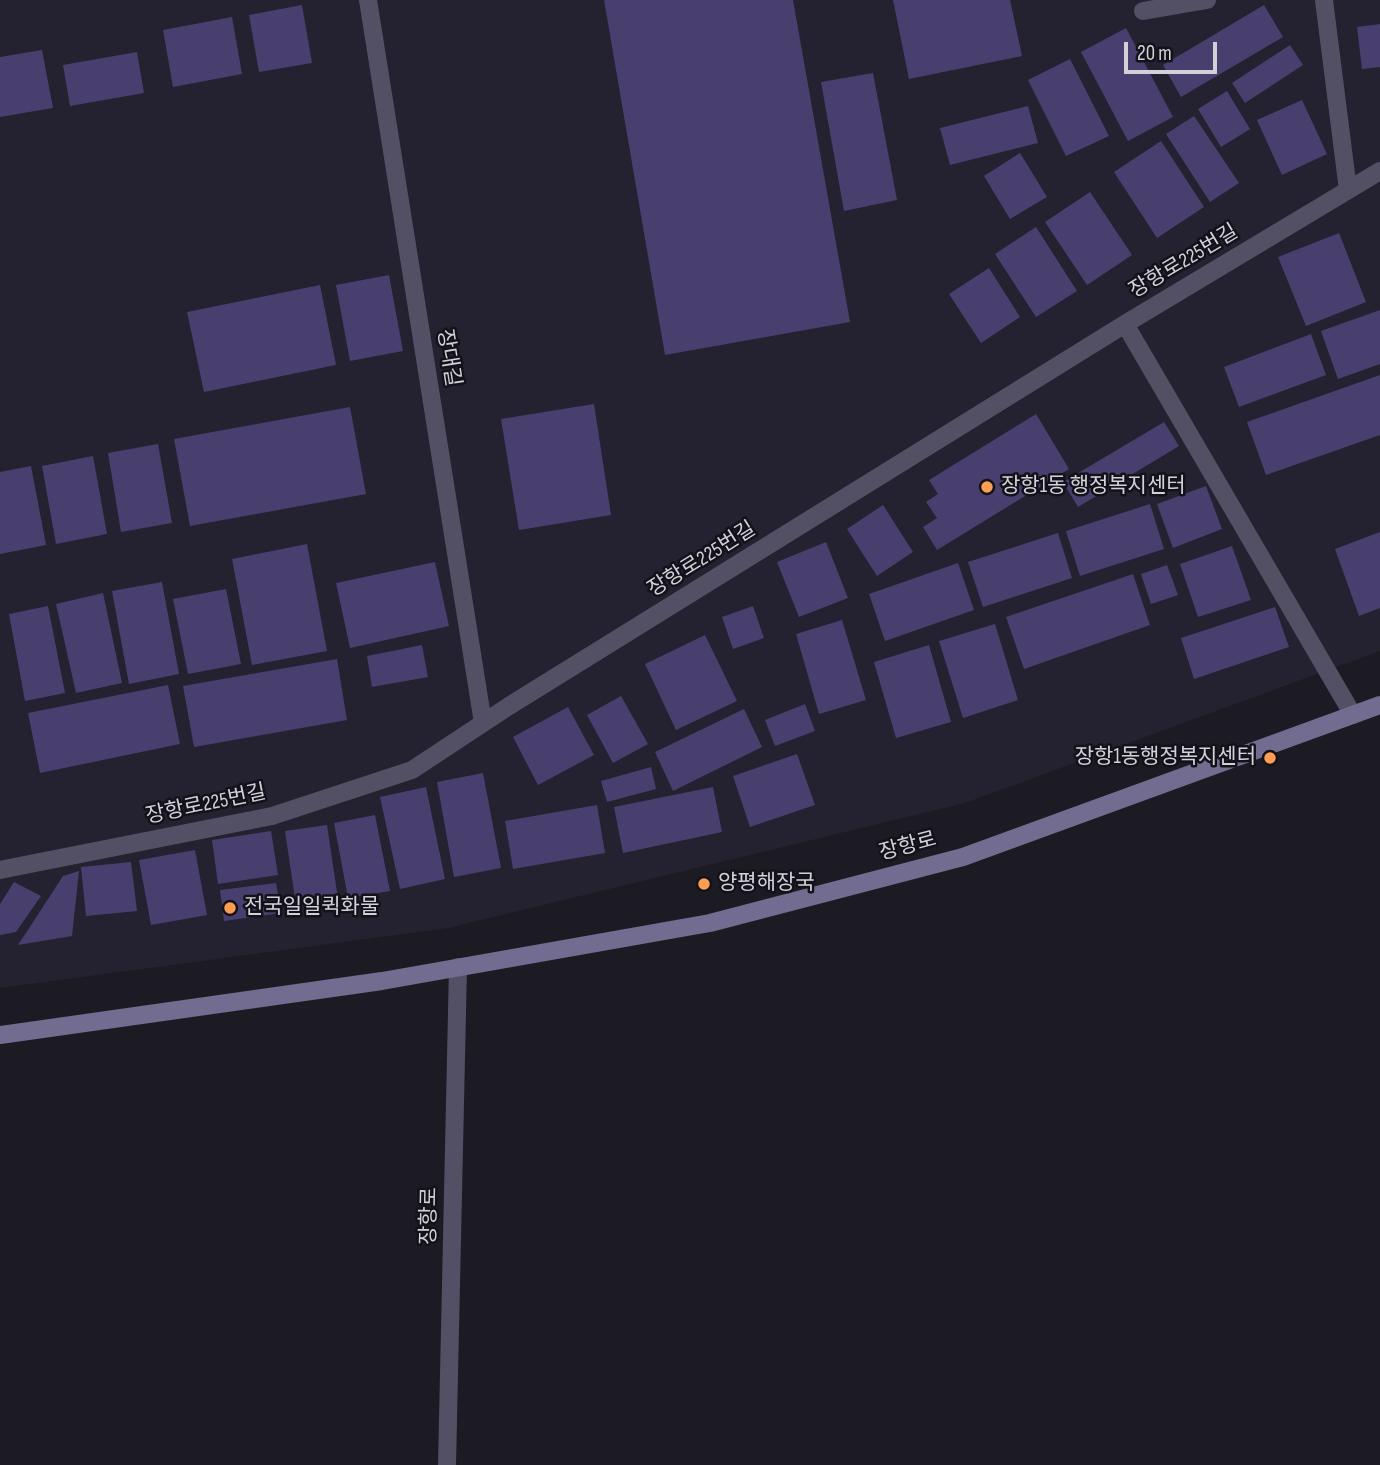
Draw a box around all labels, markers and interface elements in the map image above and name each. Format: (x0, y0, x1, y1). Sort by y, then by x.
scale bar (1128, 28, 1221, 72)
text: 20 m (1137, 41, 1172, 66)
street label: 장항로225번길 (1125, 220, 1243, 304)
street label: 장대길 (431, 327, 465, 389)
place label: 장항1동 행정복지센터 (1001, 474, 1186, 500)
marker: 장항1동 행정복지센터 (979, 479, 995, 495)
street label: 장항로225번길 (643, 517, 761, 603)
place label: 장항1동행정복지센터 (1075, 745, 1256, 771)
marker: 장항1동행정복지센터 (1262, 750, 1278, 766)
street label: 장항로225번길 (144, 780, 268, 830)
street label: 장항로 (877, 827, 939, 867)
place label: 양평해장국 (718, 871, 815, 897)
marker: 양평해장국 (696, 876, 712, 892)
place label: 전국일일퀵화물 (244, 895, 379, 921)
marker: 전국일일퀵화물 (222, 900, 238, 916)
street label: 장항로 (417, 1187, 443, 1245)

